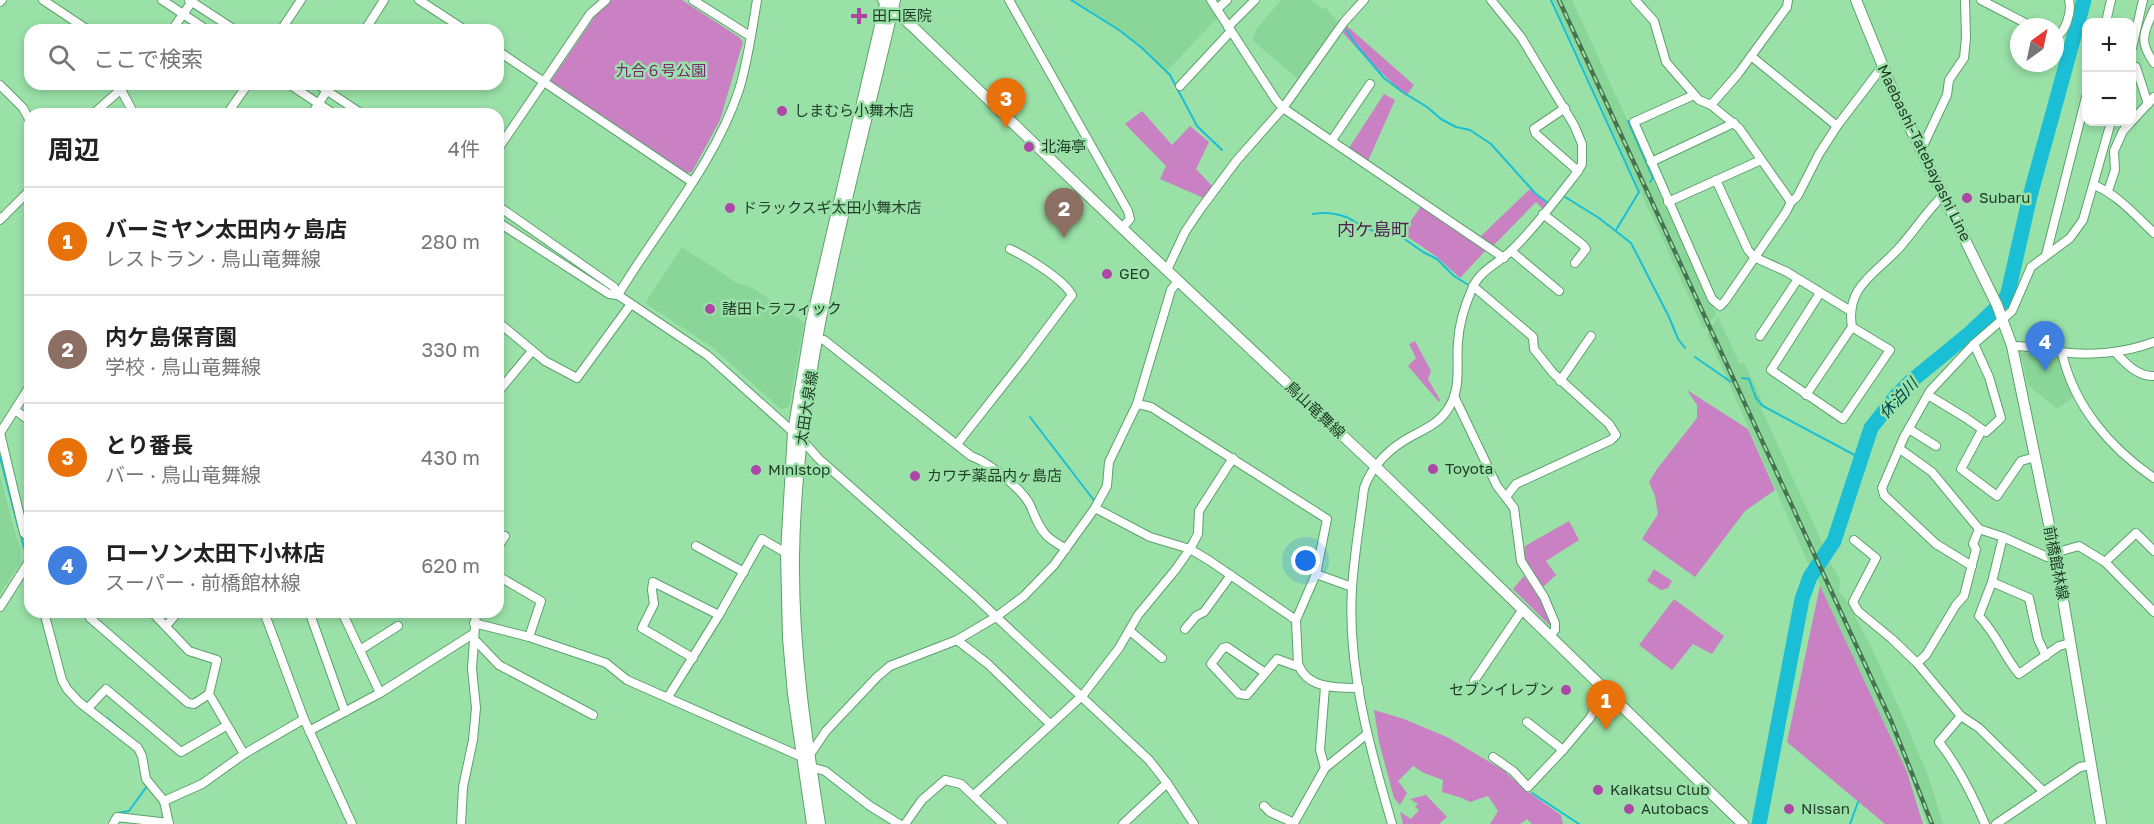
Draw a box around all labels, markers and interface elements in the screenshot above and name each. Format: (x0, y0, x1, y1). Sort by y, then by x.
place label: 田口医院 (872, 6, 932, 24)
marker: 田口医院 (850, 7, 868, 25)
north arrow (2010, 18, 2064, 72)
map controls (2082, 18, 2136, 126)
button: + (2082, 18, 2136, 72)
search box (24, 24, 504, 90)
icon: search (45, 41, 78, 74)
text: ここで検索 (93, 45, 203, 72)
park label: 九合６号公園 (616, 61, 706, 79)
street label: Maebashi-Tatebayashi Line (1874, 61, 1976, 244)
button: − (2082, 72, 2136, 126)
pin: 3 (986, 78, 1026, 128)
place label: しまむら小舞木店 (794, 101, 914, 119)
marker: しまむら小舞木店 (775, 104, 789, 118)
text: 周辺 (48, 134, 100, 165)
text: 4件 (448, 136, 480, 160)
place label: 北海亭 (1041, 137, 1086, 155)
marker: 北海亭 (1022, 140, 1036, 154)
pin: 2 (1044, 188, 1084, 238)
place label: Subaru (1979, 188, 2030, 206)
marker: Subaru (1960, 191, 1974, 205)
place label: ドラックスギ太田小舞木店 (742, 198, 922, 216)
marker: ドラックスギ太田小舞木店 (723, 201, 737, 215)
text: バーミヤン太田内ヶ島店 (105, 215, 347, 242)
district label: 内ケ島町 (1337, 218, 1409, 240)
text: 1 (62, 229, 73, 253)
text: 280 m (421, 229, 480, 253)
text: レストラン · 鳥山竜舞線 (105, 246, 321, 270)
place label: GEO (1119, 264, 1150, 282)
marker: GEO (1100, 267, 1114, 281)
place label: 諸田トラフィック (722, 299, 842, 317)
marker: 諸田トラフィック (703, 302, 717, 316)
pin: 4 (2026, 322, 2064, 371)
text: 内ケ島保育園 (105, 323, 237, 350)
text: 2 (61, 337, 74, 361)
text: 330 m (422, 337, 480, 361)
text: 学校 · 鳥山竜舞線 (105, 354, 261, 378)
street label: 太田大泉線 (791, 369, 821, 446)
water label: 休泊川 (1874, 372, 1923, 422)
street label: 鳥山竜舞線 (1282, 377, 1349, 441)
text: とり番長 (105, 431, 193, 458)
text: 3 (61, 445, 74, 469)
text: 430 m (421, 445, 480, 469)
place label: Toyota (1445, 459, 1493, 477)
place label: Ministop (768, 460, 830, 478)
text: バー · 鳥山竜舞線 (105, 462, 261, 486)
marker: Toyota (1426, 462, 1440, 476)
marker: Ministop (749, 463, 763, 477)
place label: カワチ薬品内ヶ島店 (927, 466, 1062, 484)
marker: カワチ薬品内ヶ島店 (908, 469, 922, 483)
street label: 前橋館林線 (2041, 524, 2073, 601)
text: ローソン太田下小林店 (105, 539, 325, 566)
your location (1291, 546, 1320, 575)
text: 4 (61, 553, 74, 577)
text: 620 m (421, 553, 480, 577)
text: スーパー · 前橋館林線 (105, 570, 301, 594)
place label: セブンイレブン (1449, 680, 1554, 698)
pin: 1 (1586, 680, 1626, 730)
marker: セブンイレブン (1559, 683, 1573, 697)
place label: Kaikatsu Club (1610, 780, 1709, 798)
marker: Kaikatsu Club (1591, 783, 1605, 797)
place label: Autobacs (1641, 799, 1709, 817)
place label: Nissan (1801, 799, 1850, 817)
marker: Autobacs (1622, 802, 1636, 816)
marker: Nissan (1782, 802, 1796, 816)

